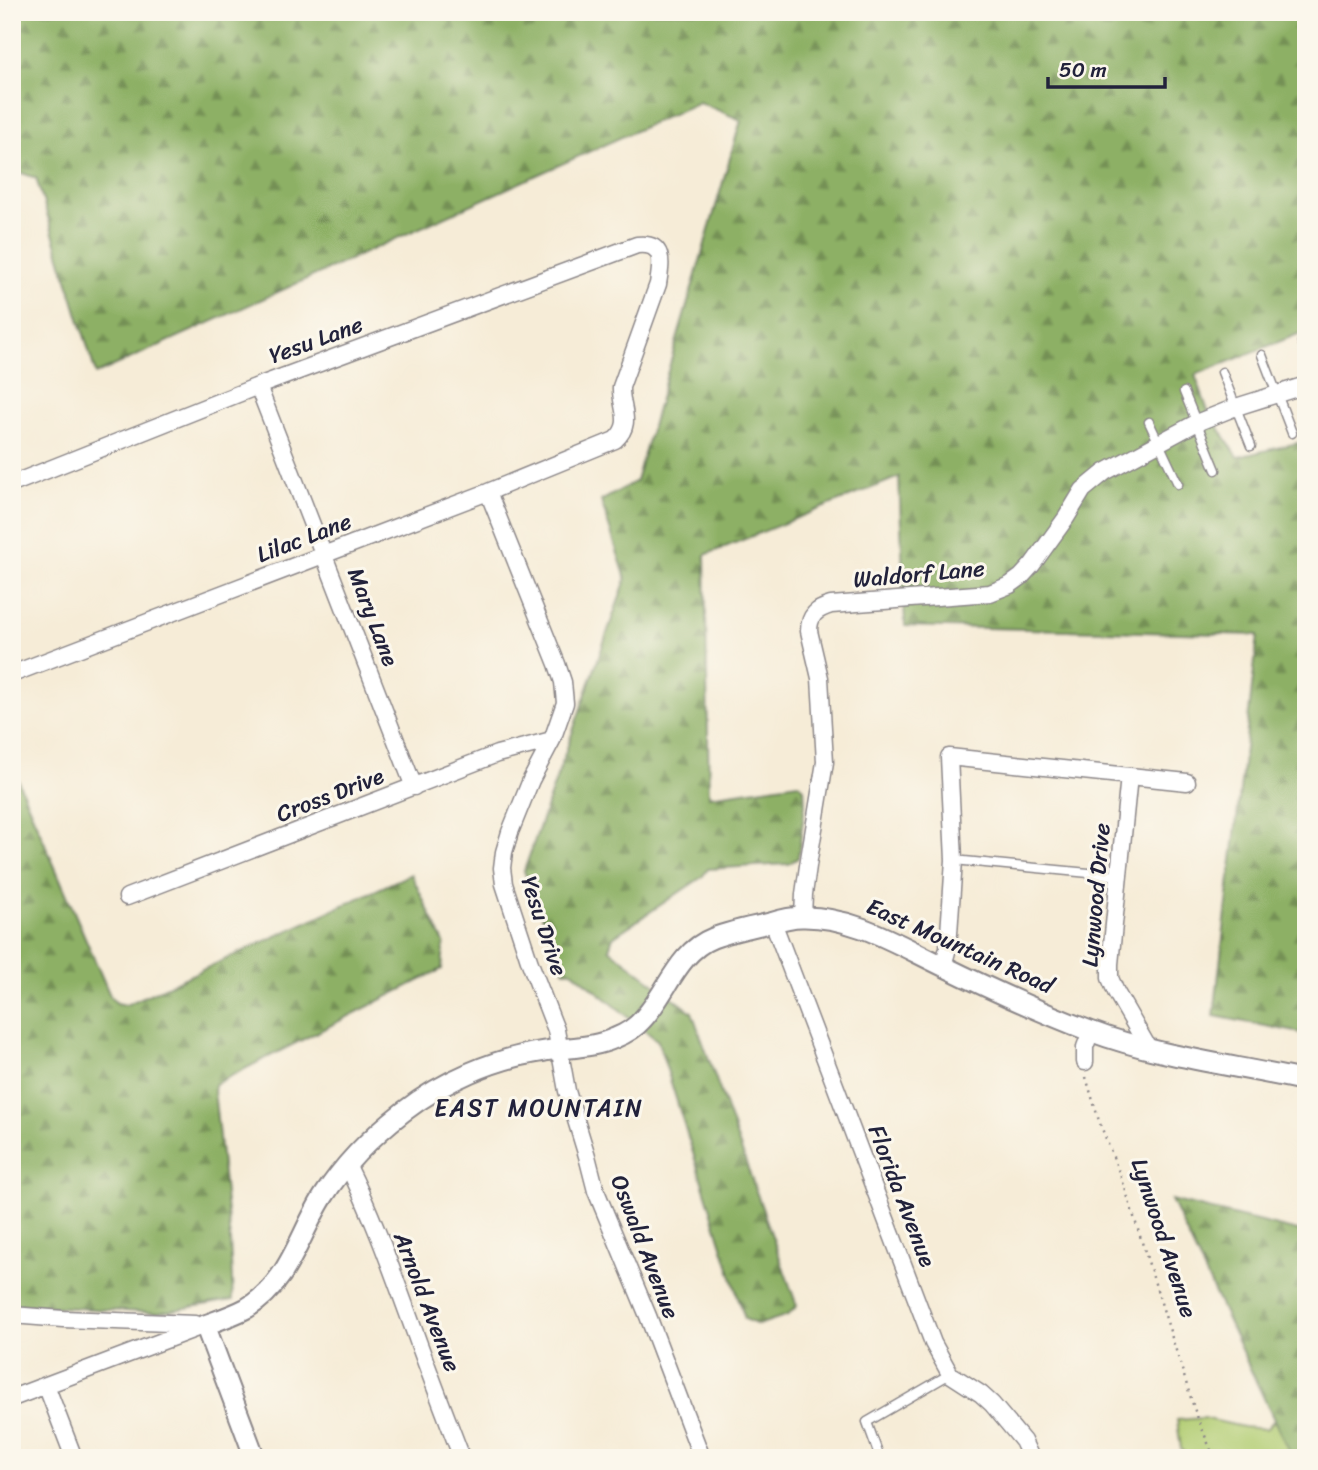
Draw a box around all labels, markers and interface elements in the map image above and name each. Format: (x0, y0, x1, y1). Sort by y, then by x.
scale bar (1048, 46, 1166, 90)
text: 50 m (1059, 51, 1107, 89)
street label: Yesu Lane (263, 304, 369, 376)
street label: Lilac Lane (250, 501, 358, 575)
street label: Waldorf Lane (852, 548, 987, 600)
street label: Mary Lane (335, 561, 411, 673)
street label: Cross Drive (270, 756, 390, 834)
street label: Lynwood Drive (1069, 821, 1123, 969)
street label: Yesu Drive (509, 871, 579, 981)
street label: East Mountain Road (860, 886, 1062, 1006)
district label: EAST MOUNTAIN (434, 1087, 644, 1129)
street label: Florida Avenue (856, 1119, 948, 1273)
street label: Lynwood Avenue (1119, 1153, 1209, 1323)
street label: Oswald Avenue (599, 1169, 691, 1325)
street label: Arnold Avenue (381, 1225, 473, 1378)

